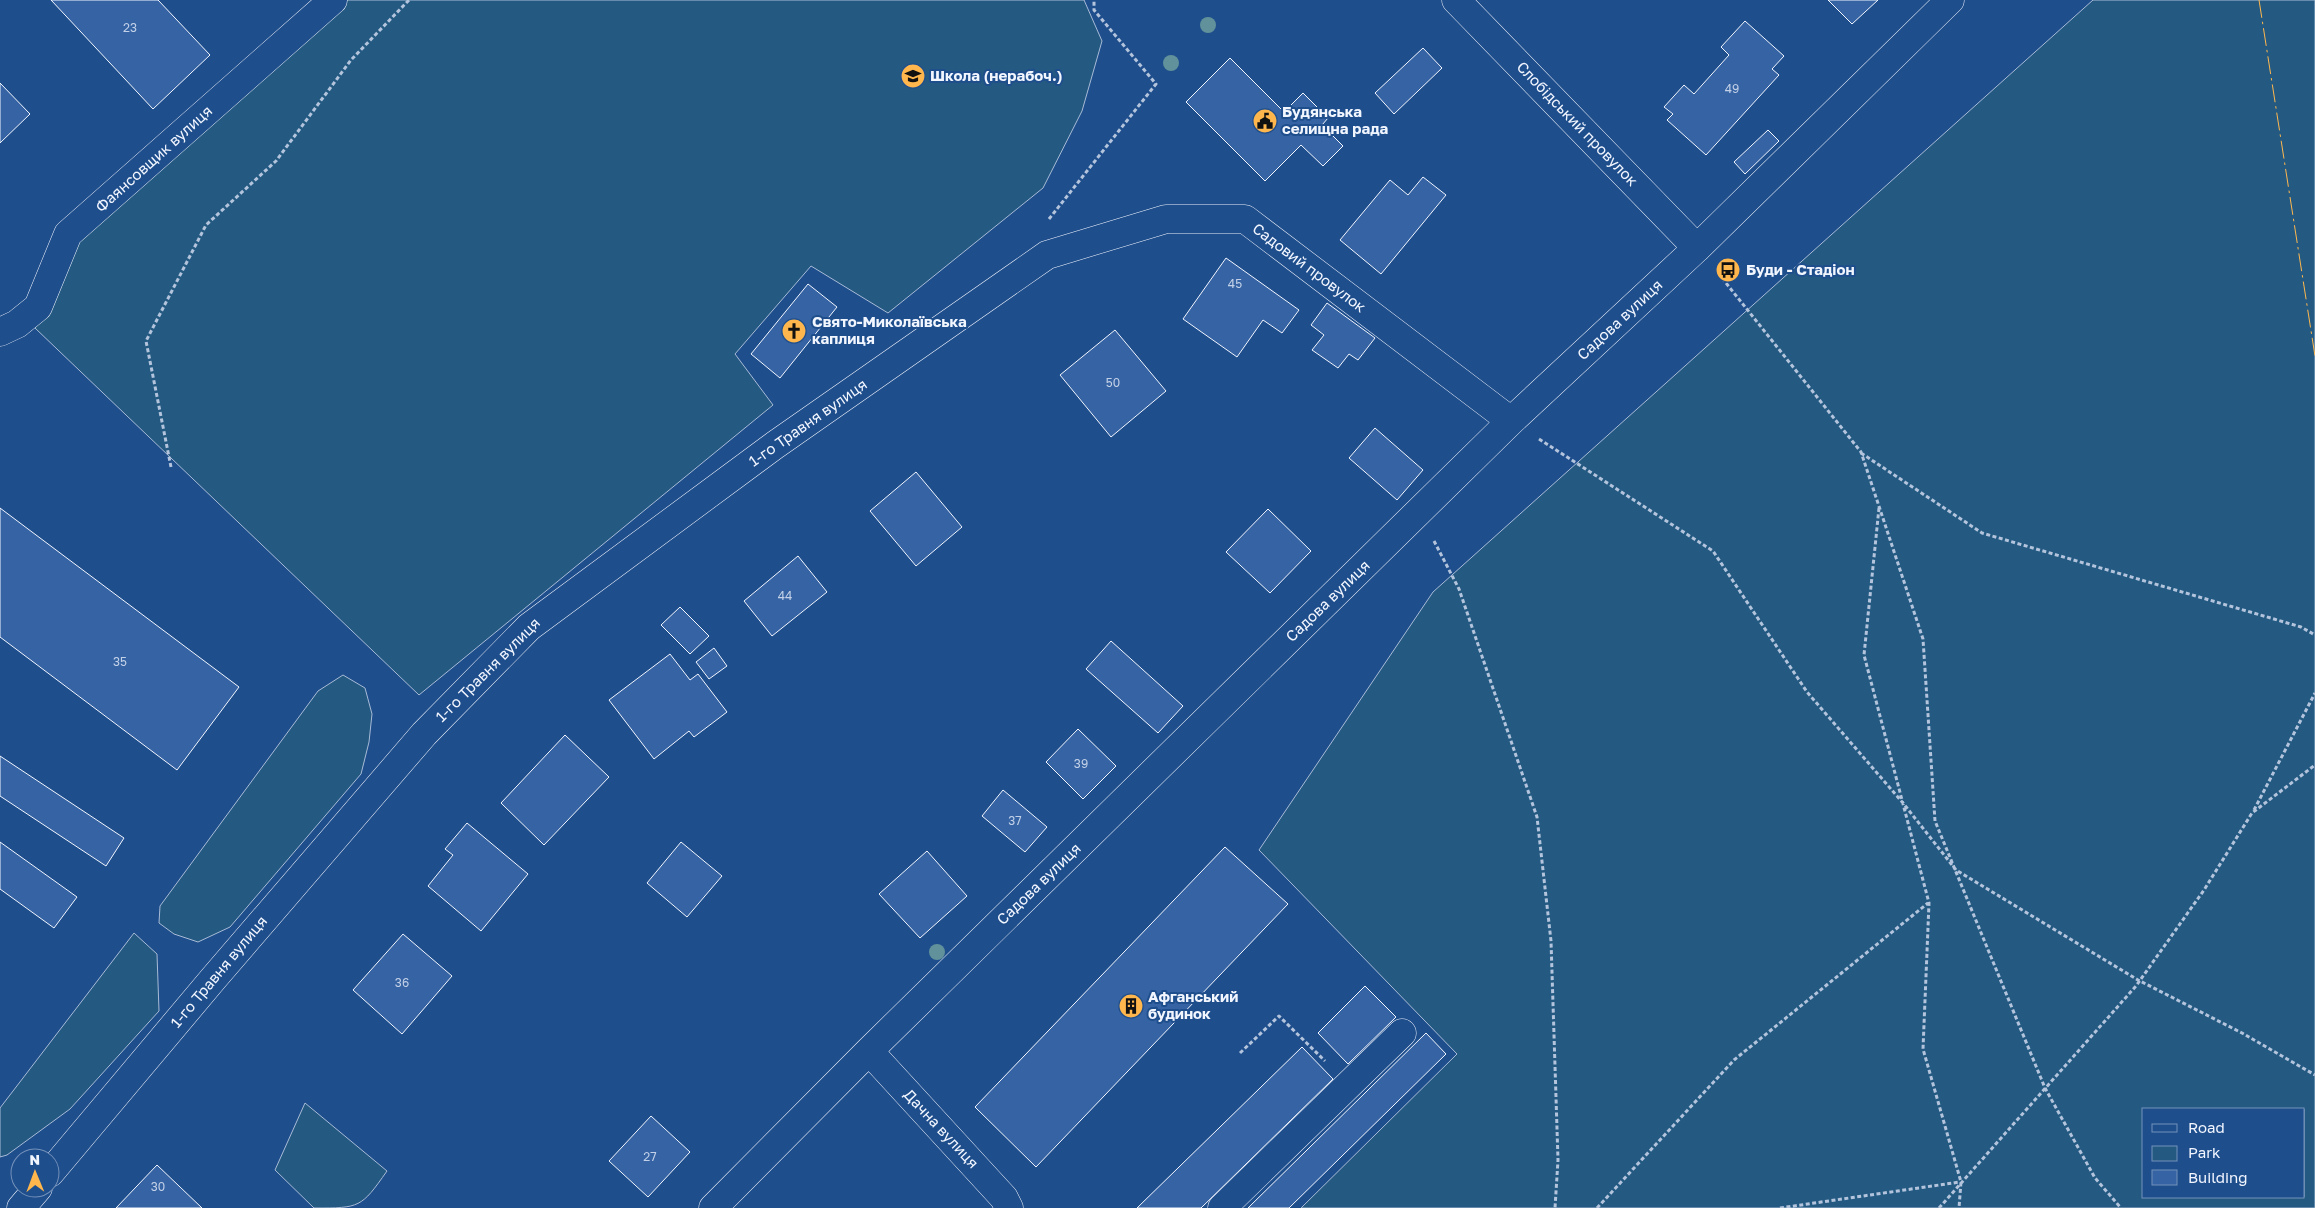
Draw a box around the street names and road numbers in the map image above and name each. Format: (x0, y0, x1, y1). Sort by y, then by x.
street label: Слобідський провулок (1514, 57, 1642, 190)
street label: Фаянсовщик вулиця (91, 101, 215, 215)
street label: Садовий провулок (1249, 219, 1370, 316)
street label: Садова вулиця (1573, 275, 1666, 363)
street label: 1-го Травня вулиця (745, 375, 870, 470)
street label: Садова вулиця (1282, 556, 1373, 645)
street label: 1-го Травня вулиця (431, 613, 543, 725)
street label: Садова вулиця (993, 839, 1084, 928)
street label: 1-го Травня вулиця (166, 912, 270, 1031)
street label: Дачна вулиця (901, 1085, 983, 1172)

